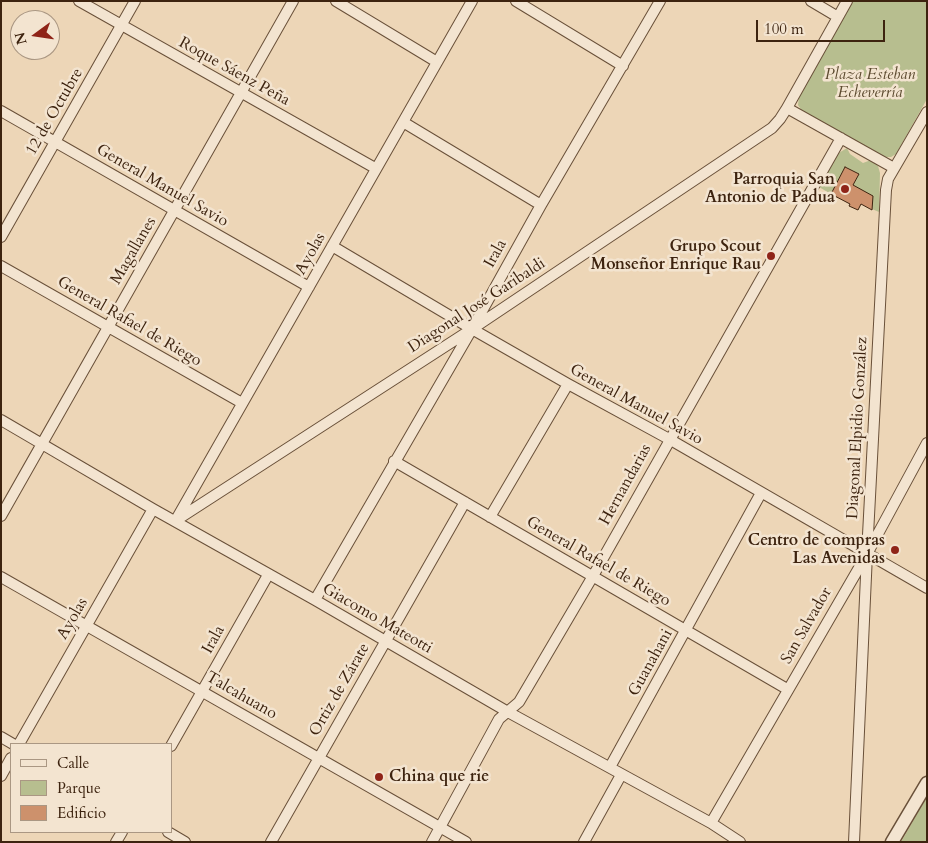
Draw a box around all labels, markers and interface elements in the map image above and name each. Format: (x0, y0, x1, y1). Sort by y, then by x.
north arrow (10, 10, 60, 60)
scale bar (758, 10, 887, 42)
text: 100 m (764, 19, 804, 39)
text: N (10, 30, 32, 47)
street label: Roque Sáenz Peña (175, 34, 293, 110)
street label: 12 de Octubre (22, 65, 88, 159)
park label: Plaza Esteban Echeverría (825, 65, 915, 103)
street label: General Manuel Savio (93, 140, 231, 232)
place label: Parroquia San Antonio de Padua (705, 170, 835, 208)
marker: Parroquia San Antonio de Padua (839, 183, 851, 195)
street label: Magallanes (107, 214, 161, 288)
street label: Ayolas (292, 230, 330, 278)
street label: Irala (481, 237, 511, 271)
place label: Grupo Scout Monseñor Enrique Rau (591, 237, 761, 275)
marker: Grupo Scout Monseñor Enrique Rau (765, 250, 777, 262)
street label: Diagonal José Garibaldi (405, 254, 549, 358)
street label: General Rafael de Riego (53, 273, 205, 371)
street label: Diagonal Elpidio González (844, 336, 872, 520)
street label: General Manuel Savio (566, 360, 706, 450)
street label: Hernandarias (596, 441, 656, 529)
street label: General Rafael de Riego (522, 513, 674, 611)
place label: Centro de compras Las Avenidas (748, 531, 885, 569)
marker: Centro de compras Las Avenidas (889, 544, 901, 556)
street label: Giacomo Mateotti (318, 580, 436, 658)
street label: San Salvador (777, 584, 837, 668)
street label: Ayolas (53, 595, 93, 643)
street label: Irala (199, 623, 229, 657)
street label: Guanahani (625, 626, 677, 700)
street label: Ortiz de Zárate (306, 640, 374, 740)
street label: Talcahuano (202, 668, 280, 724)
legend (10, 743, 172, 833)
text: Calle (57, 753, 89, 773)
place label: China que rie (389, 767, 489, 787)
marker: China que rie (373, 771, 385, 783)
text: Parque (57, 778, 101, 798)
text: Edificio (57, 803, 106, 823)

